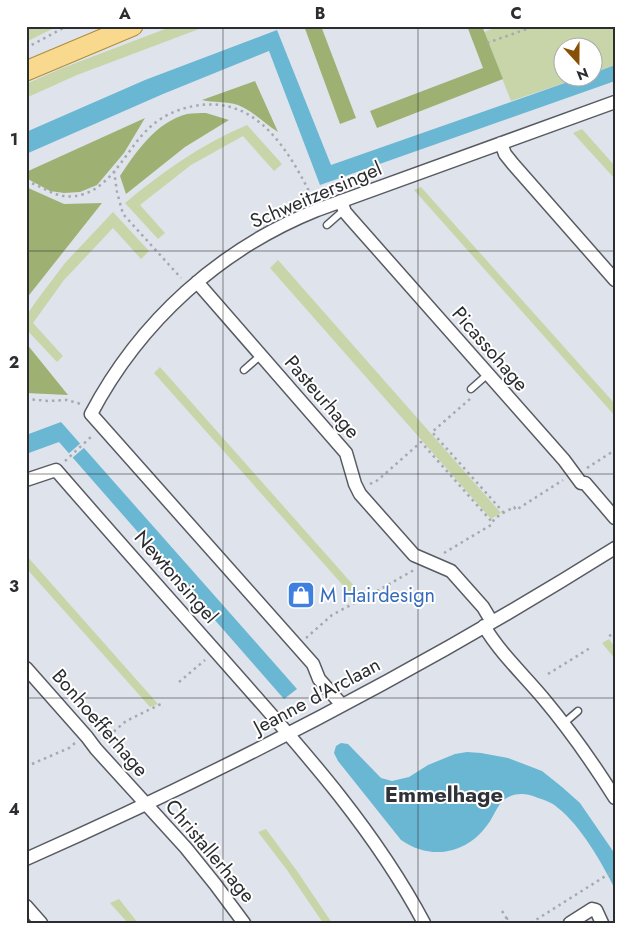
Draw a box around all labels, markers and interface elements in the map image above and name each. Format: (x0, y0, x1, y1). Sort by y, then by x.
text: A (118, 2, 131, 25)
text: B (315, 2, 325, 25)
text: C (510, 2, 522, 25)
north arrow (554, 38, 604, 88)
text: N (574, 63, 591, 85)
text: 1 (10, 128, 18, 151)
street label: Schweitzersingel (246, 154, 386, 236)
street label: Picassohage (445, 300, 535, 398)
street label: Pasteurhage (277, 349, 367, 445)
text: 2 (9, 351, 19, 374)
street label: Newtonsingel (127, 524, 225, 630)
text: 3 (9, 575, 19, 598)
shop icon: M Hairdesign (286, 580, 316, 610)
place label: M Hairdesign (320, 581, 435, 610)
street label: Jeanne d'Arclaan (246, 650, 386, 743)
street label: Bonhoefferhage (45, 663, 155, 783)
district label: Emmelhage (385, 778, 503, 810)
street label: Christallerhage (158, 793, 262, 909)
text: 4 (8, 798, 20, 821)

